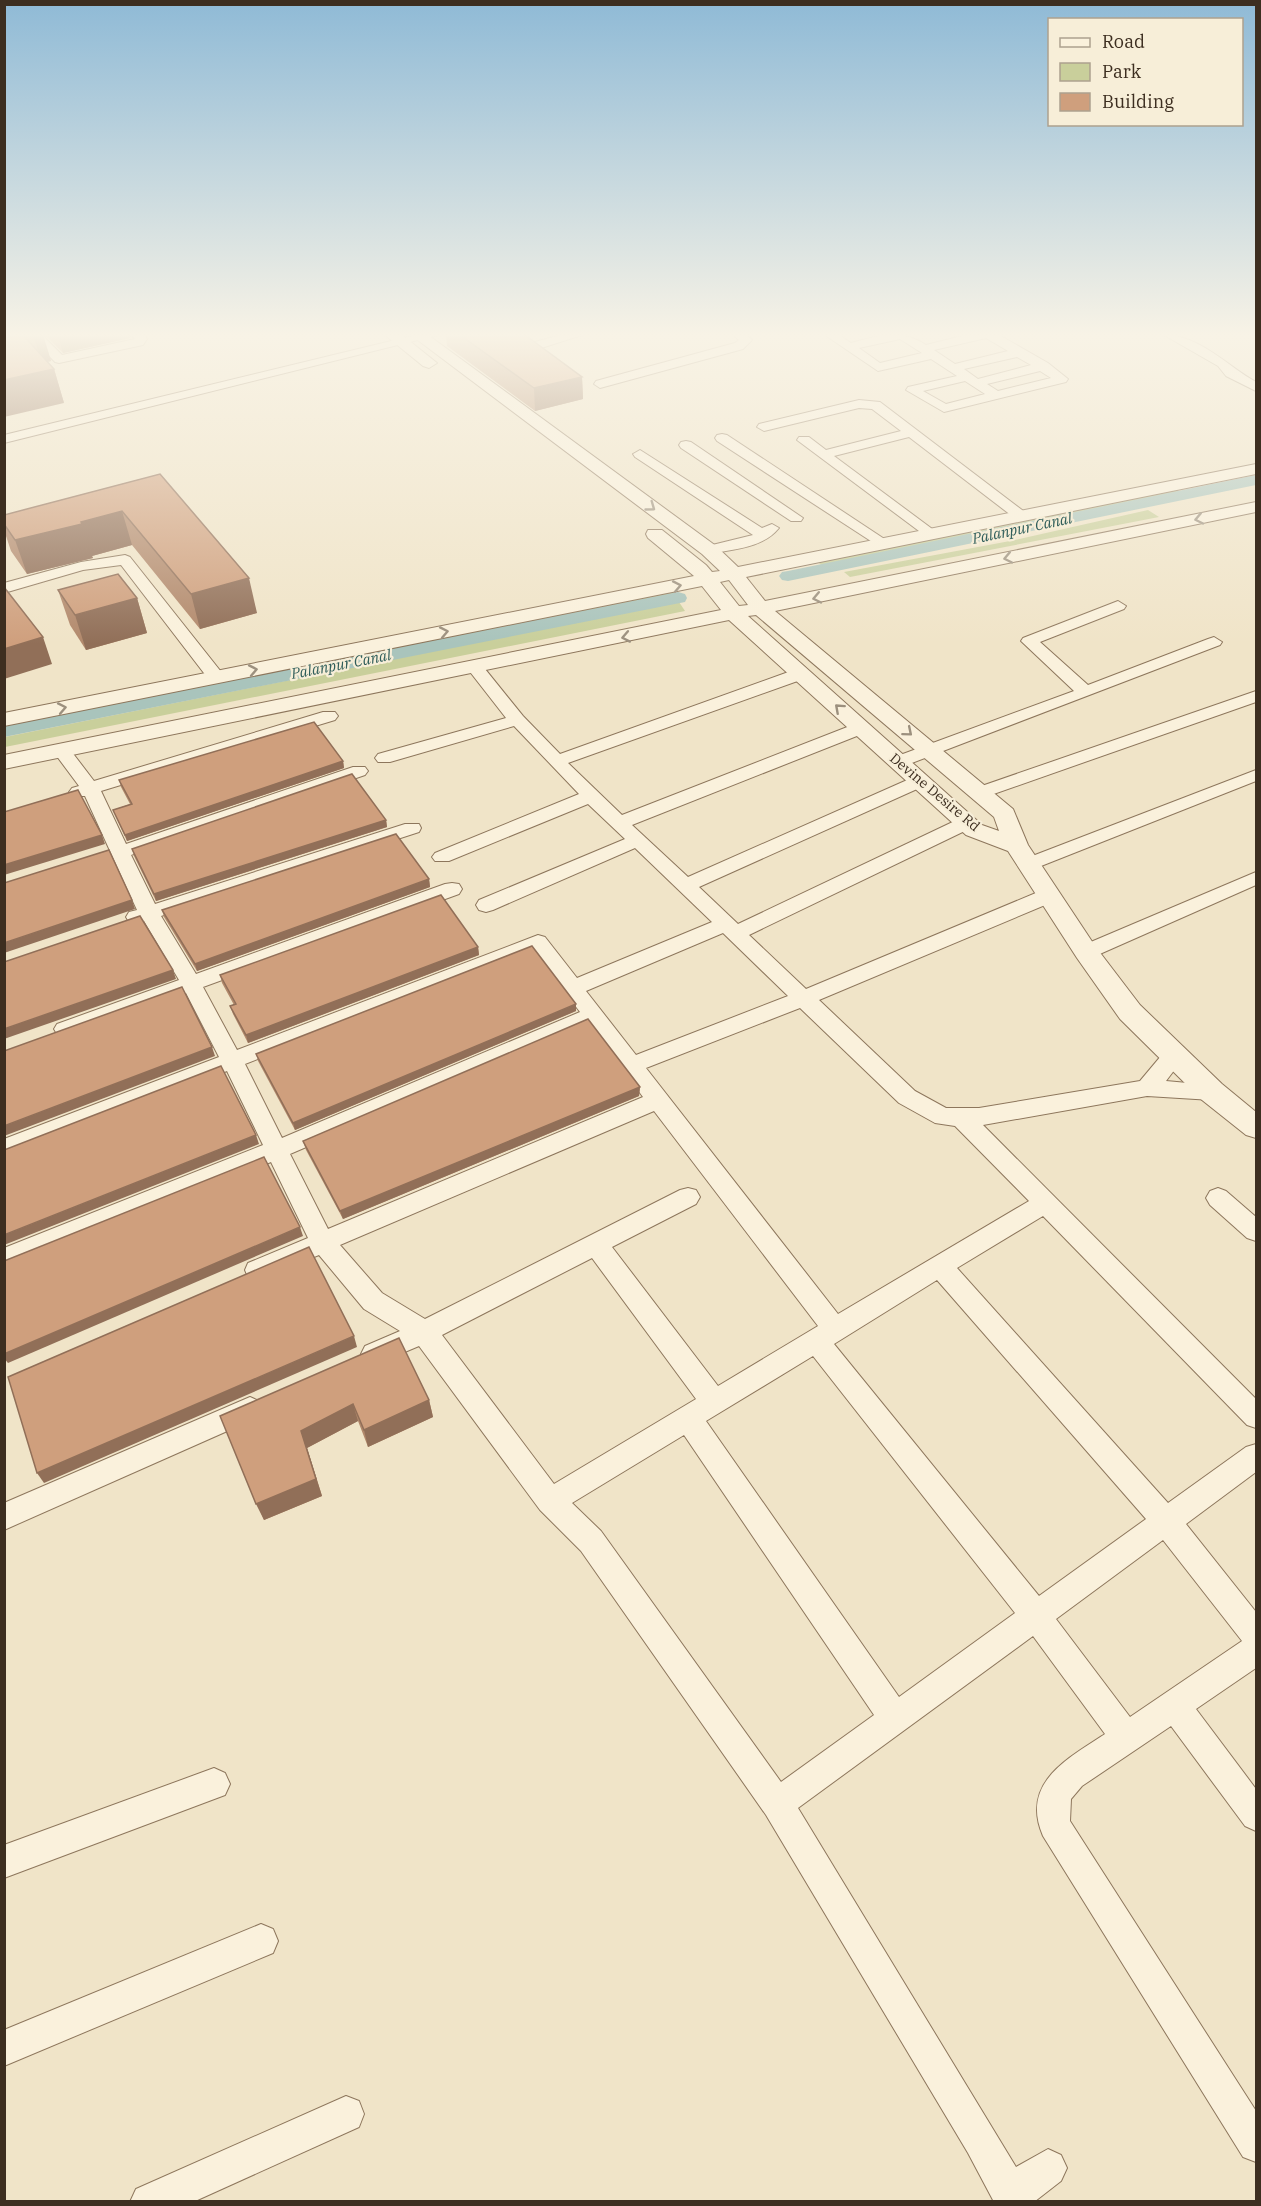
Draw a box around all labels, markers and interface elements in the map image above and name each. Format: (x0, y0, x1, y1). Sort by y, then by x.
legend (1048, 18, 1243, 126)
text: Road (1102, 30, 1145, 53)
text: Park (1102, 60, 1142, 83)
text: Building (1102, 90, 1174, 113)
one-way arrow (645, 500, 656, 511)
water label: Palanpur Canal (969, 508, 1074, 548)
one-way arrow (1195, 512, 1205, 525)
one-way arrow (1004, 551, 1014, 564)
one-way arrow (671, 580, 681, 593)
one-way arrow (813, 591, 823, 604)
one-way arrow (439, 626, 449, 639)
one-way arrow (622, 630, 632, 643)
water label: Palanpur Canal (288, 645, 393, 683)
one-way arrow (248, 664, 258, 677)
one-way arrow (57, 702, 67, 715)
one-way arrow (835, 704, 846, 715)
one-way arrow (901, 725, 912, 736)
street label: Devine Desire Rd (886, 749, 984, 835)

